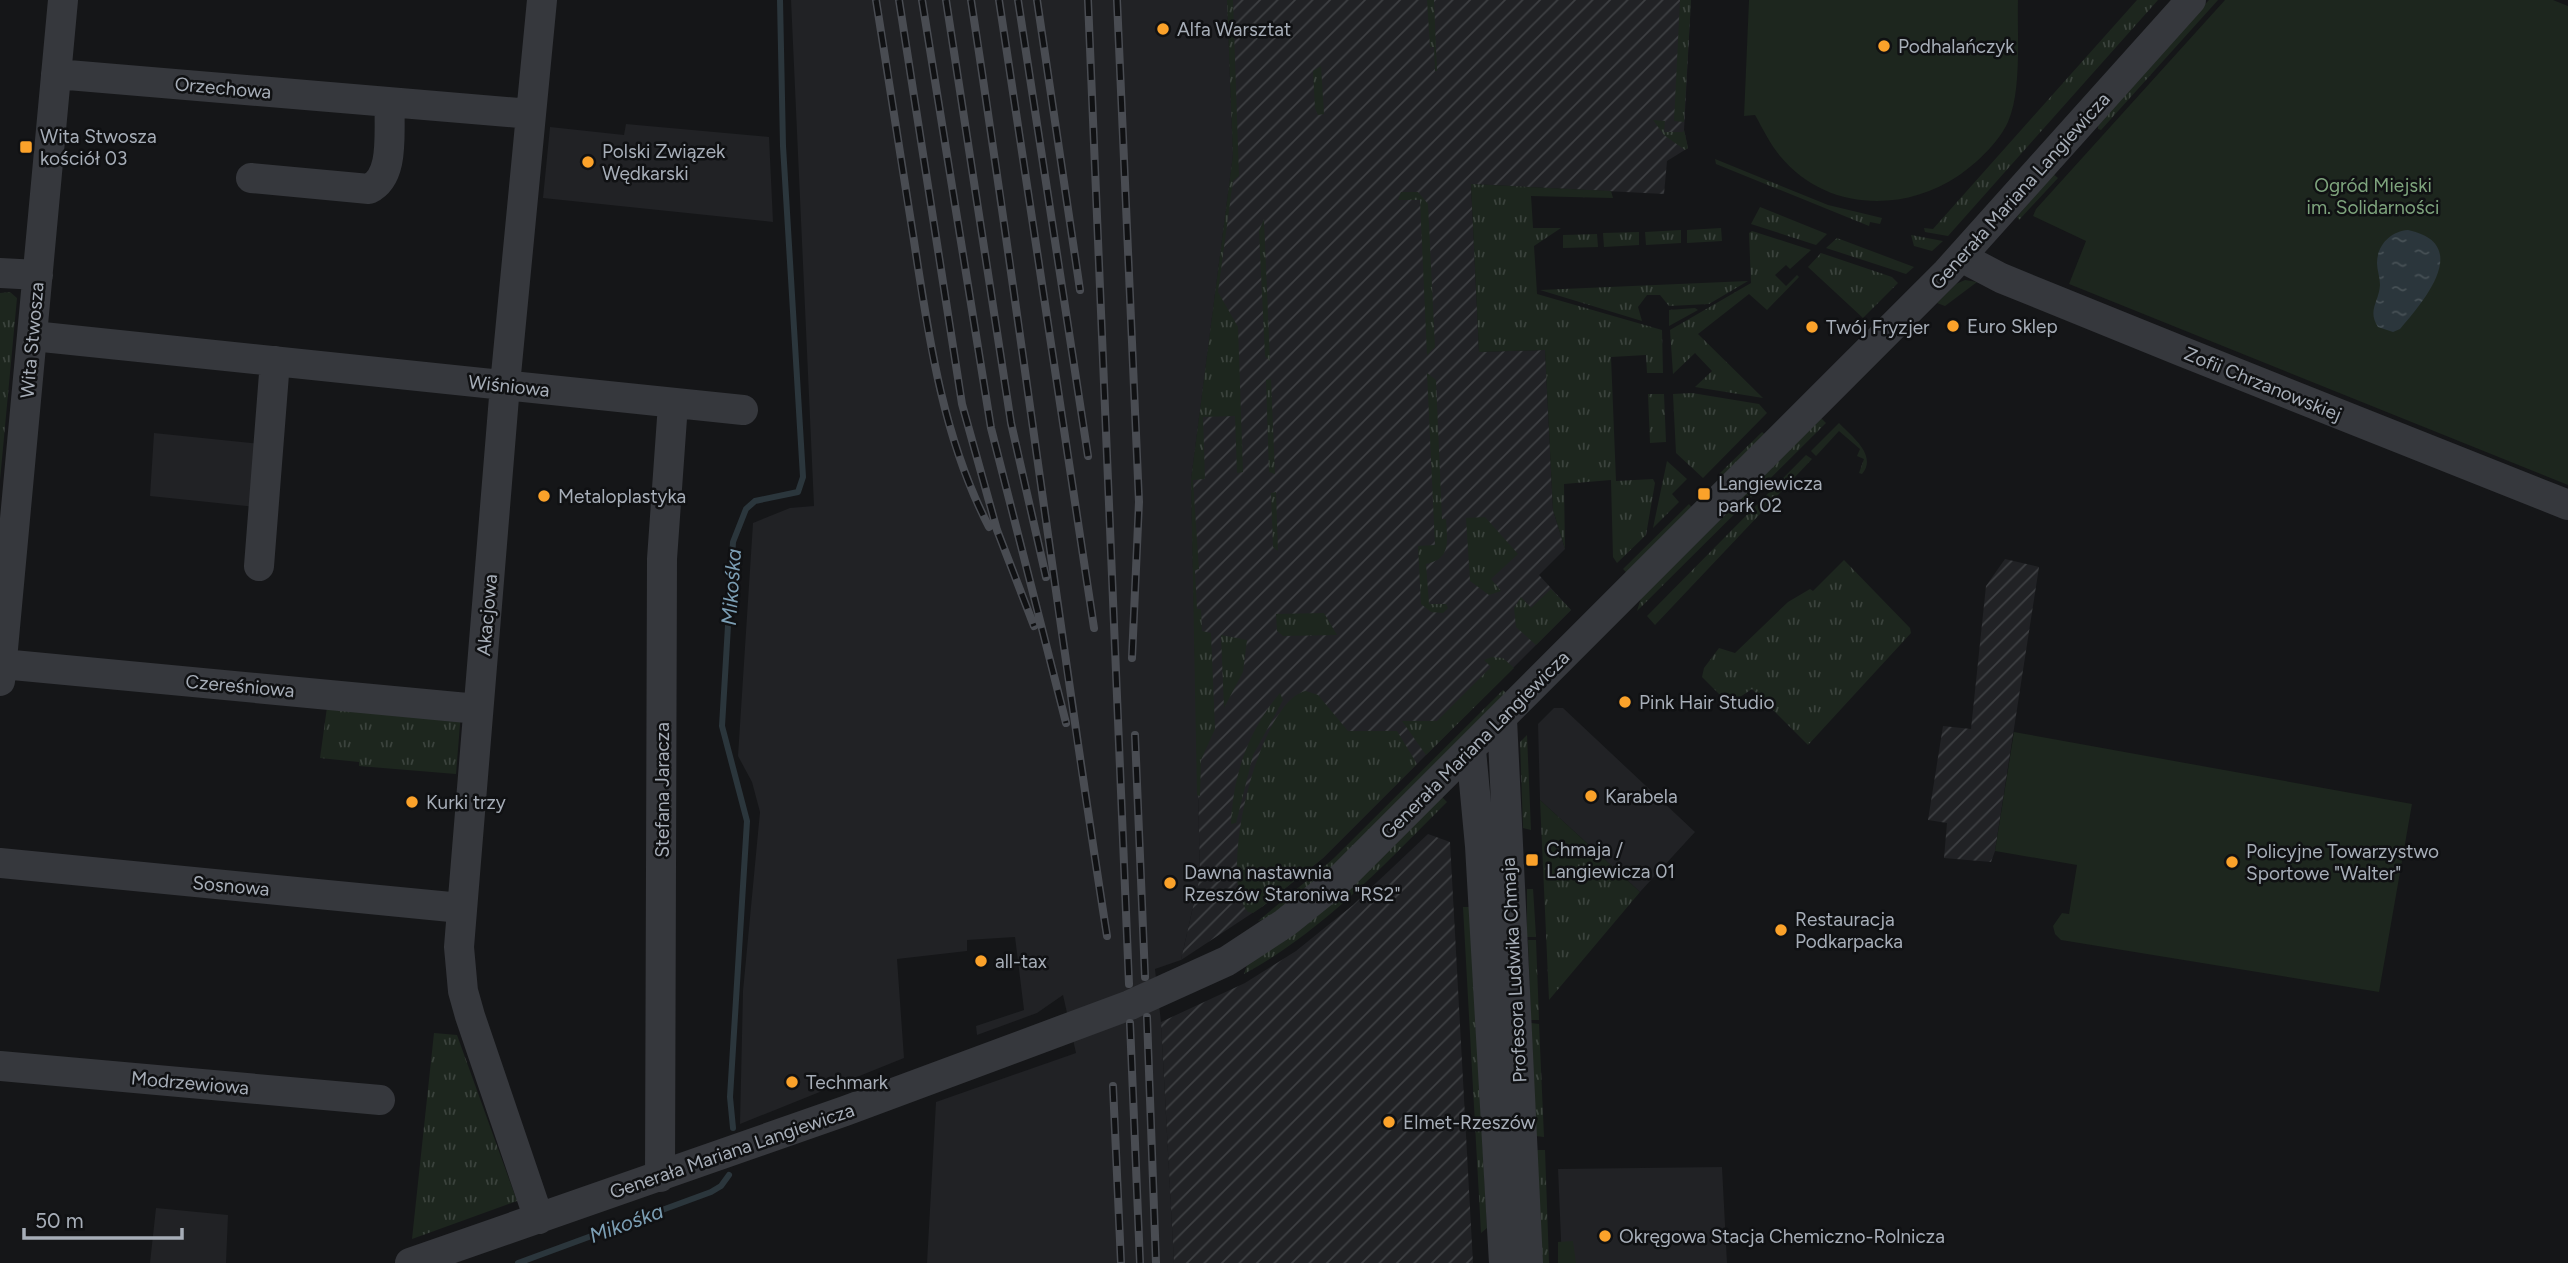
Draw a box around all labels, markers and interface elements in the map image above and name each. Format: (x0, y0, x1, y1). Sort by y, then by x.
place label: Alfa Warsztat (1177, 18, 1291, 41)
marker: Alfa Warsztat (1155, 21, 1171, 37)
place label: Podhalańczyk (1898, 35, 2015, 58)
marker: Podhalańczyk (1876, 38, 1892, 54)
street label: Orzechowa (174, 72, 272, 104)
street label: Generała Mariana Langiewicza (1925, 88, 2115, 294)
place label: Wita Stwosza kościół 03 (40, 125, 157, 170)
marker: Wita Stwosza kościół 03 (18, 139, 34, 155)
place label: Polski Związek Wędkarski (602, 140, 726, 185)
marker: Polski Związek Wędkarski (580, 154, 596, 170)
park label: Ogród Miejski im. Solidarności (2307, 174, 2439, 219)
street label: Wita Stwosza (15, 281, 49, 399)
place label: Euro Sklep (1967, 315, 2058, 338)
place label: Twój Fryzjer (1826, 316, 1930, 339)
marker: Euro Sklep (1945, 318, 1961, 334)
marker: Twój Fryzjer (1804, 319, 1820, 335)
street label: Zofii Chrzanowskiej (2181, 342, 2345, 426)
street label: Wiśniowa (467, 370, 551, 402)
place label: Langiewicza park 02 (1718, 472, 1822, 517)
place label: Metaloplastyka (558, 485, 686, 508)
marker: Langiewicza park 02 (1696, 486, 1712, 502)
marker: Metaloplastyka (536, 488, 552, 504)
water label: Mikośka (716, 548, 746, 626)
street label: Akacjowa (472, 573, 502, 657)
street label: Generała Mariana Langiewicza (1376, 646, 1574, 844)
street label: Czereśniowa (185, 670, 295, 702)
place label: Pink Hair Studio (1639, 691, 1774, 714)
marker: Pink Hair Studio (1617, 694, 1633, 710)
street label: Stefana Jaracza (651, 722, 674, 858)
place label: Karabela (1605, 785, 1678, 808)
marker: Karabela (1583, 788, 1599, 804)
place label: Kurki trzy (426, 791, 506, 814)
marker: Kurki trzy (404, 794, 420, 810)
place label: Chmaja / Langiewicza 01 (1546, 838, 1675, 883)
place label: Policyjne Towarzystwo Sportowe "Walter" (2246, 840, 2439, 885)
marker: Chmaja / Langiewicza 01 (1524, 852, 1540, 868)
marker: Policyjne Towarzystwo Sportowe "Walter" (2224, 854, 2240, 870)
street label: Profesora Ludwika Chmaja (1497, 857, 1531, 1083)
place label: Dawna nastawnia Rzeszów Staroniwa "RS2" (1184, 861, 1400, 906)
street label: Sosnowa (192, 871, 270, 901)
marker: Dawna nastawnia Rzeszów Staroniwa "RS2" (1162, 875, 1178, 891)
place label: Restauracja Podkarpacka (1795, 908, 1903, 953)
marker: Restauracja Podkarpacka (1773, 922, 1789, 938)
place label: all-tax (995, 950, 1047, 973)
marker: all-tax (973, 953, 989, 969)
street label: Modrzewiowa (130, 1066, 250, 1100)
place label: Techmark (806, 1071, 889, 1094)
marker: Techmark (784, 1074, 800, 1090)
street label: Generała Mariana Langiewicza (607, 1098, 857, 1204)
place label: Elmet-Rzeszów (1403, 1111, 1536, 1134)
marker: Elmet-Rzeszów (1381, 1114, 1397, 1130)
scale bar (24, 1196, 182, 1240)
water label: Mikośka (586, 1198, 666, 1248)
text: 50 m (35, 1208, 84, 1233)
place label: Okręgowa Stacja Chemiczno-Rolnicza (1619, 1225, 1945, 1248)
marker: Okręgowa Stacja Chemiczno-Rolnicza (1597, 1228, 1613, 1244)

